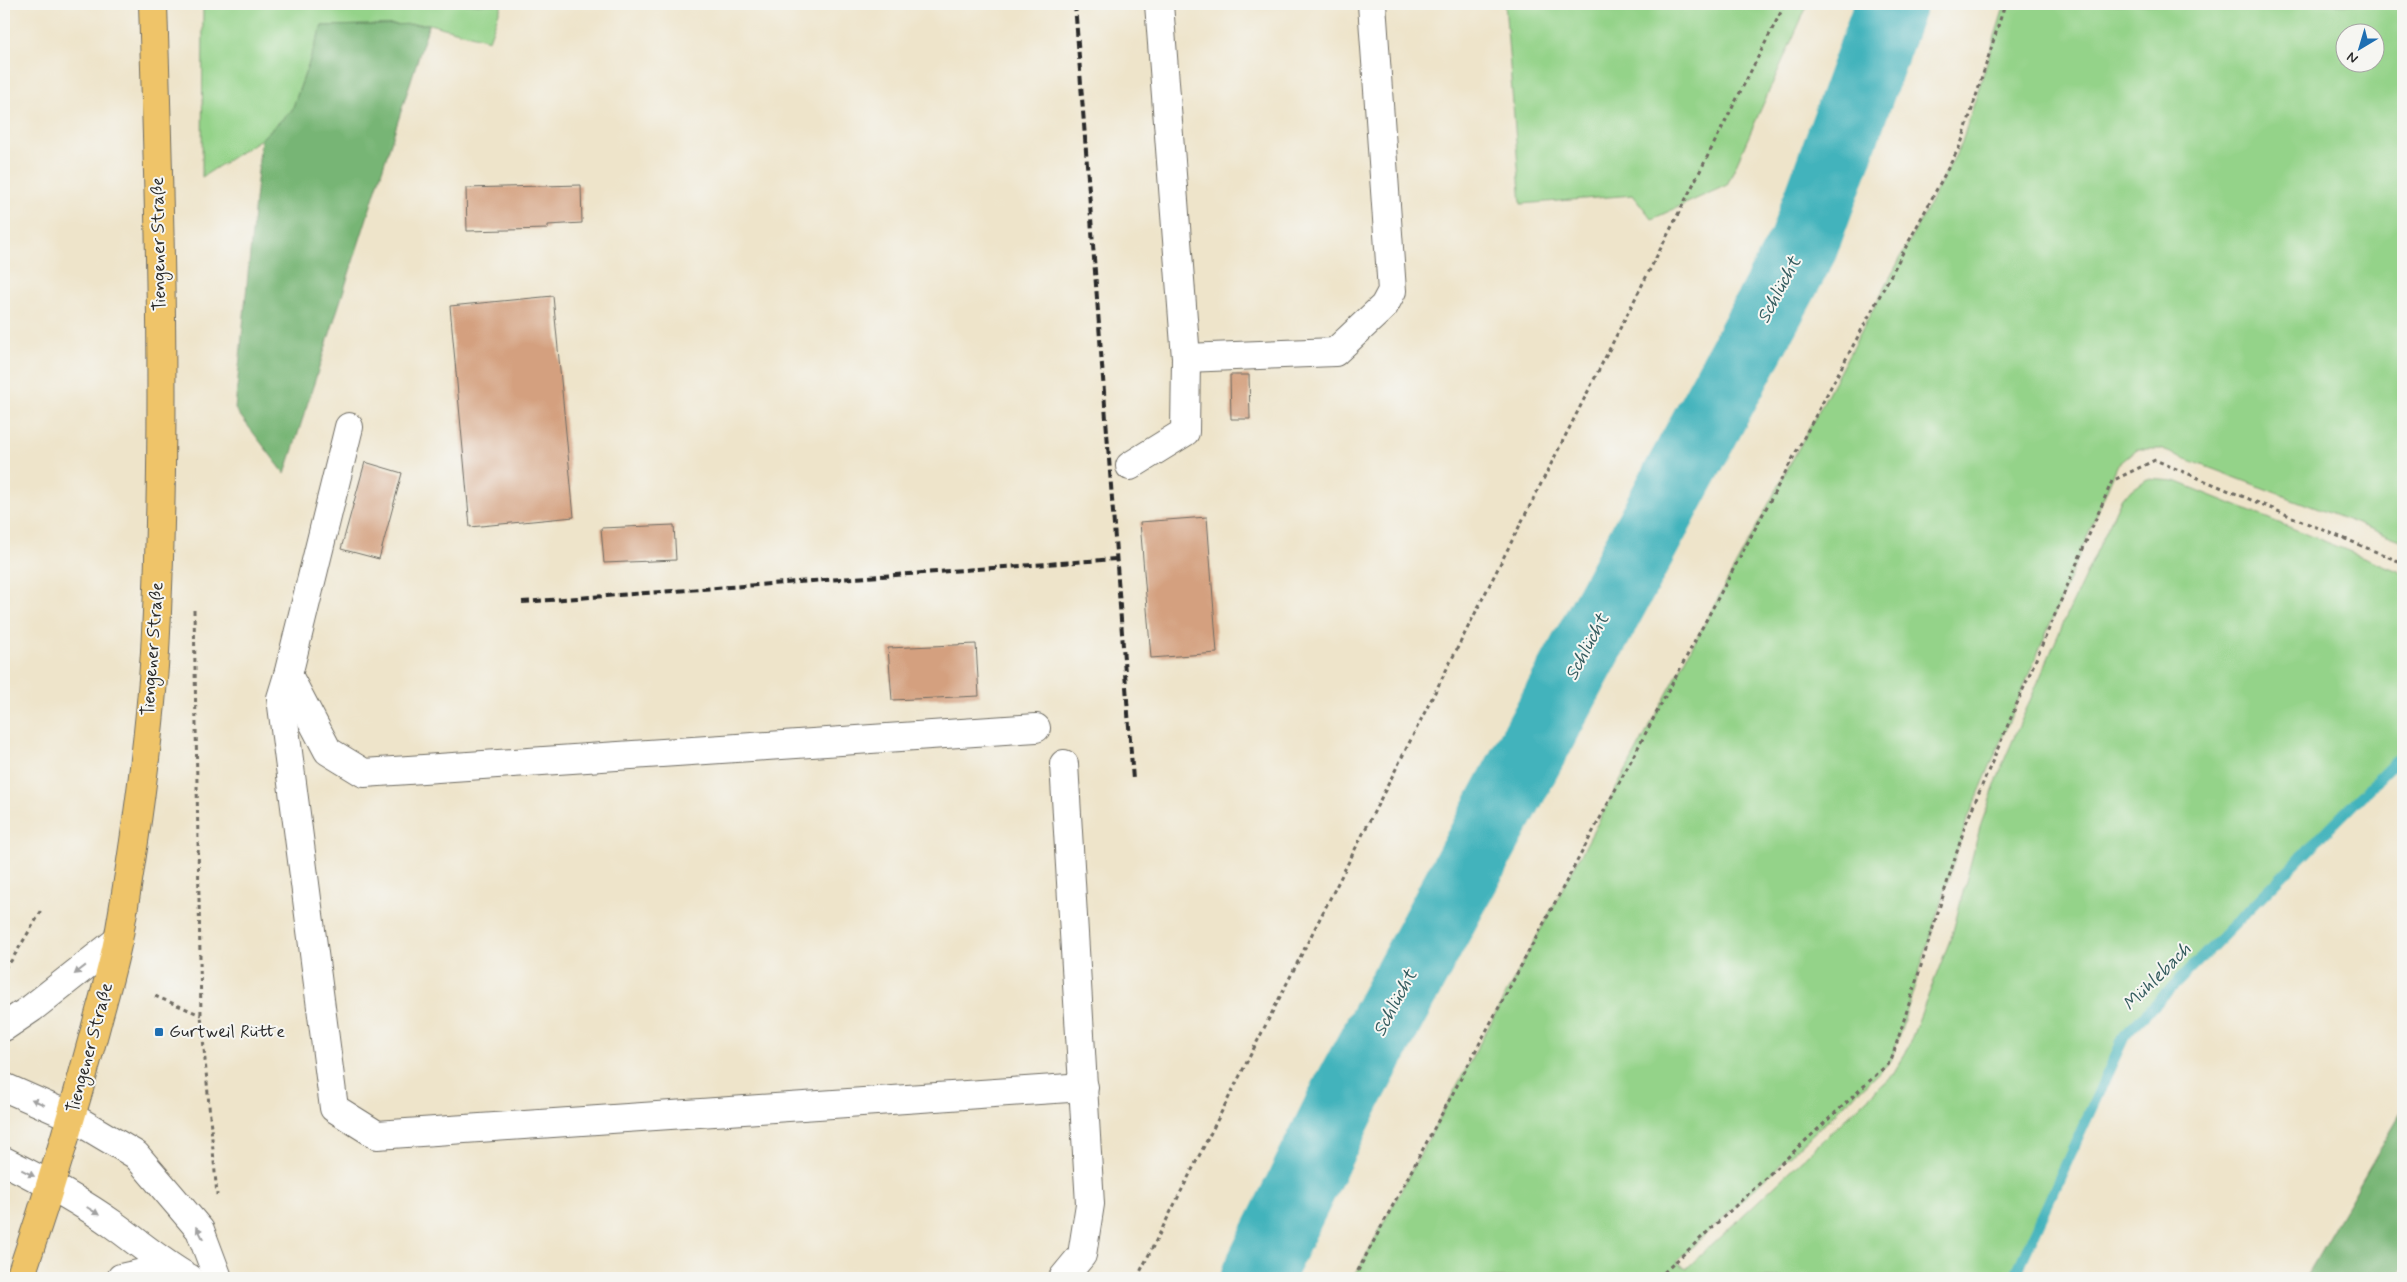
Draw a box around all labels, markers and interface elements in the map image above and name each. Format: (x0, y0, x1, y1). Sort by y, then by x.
north arrow (2334, 22, 2384, 72)
text: N (2343, 47, 2362, 67)
street label: Tiengener Straße (146, 177, 173, 311)
water label: Schlücht (1751, 252, 1807, 328)
street label: Tiengener Straße (136, 581, 171, 717)
water label: Schlücht (1559, 609, 1615, 685)
water label: Mühlebach (2117, 937, 2197, 1017)
one-way arrow (74, 965, 87, 976)
water label: Schlücht (1367, 965, 1423, 1041)
street label: Tiengener Straße (61, 980, 120, 1116)
place label: Gurtweil Rütte (169, 1020, 285, 1044)
marker: Gurtweil Rütte (153, 1026, 165, 1038)
one-way arrow (31, 1098, 45, 1106)
one-way arrow (20, 1169, 35, 1177)
one-way arrow (86, 1206, 99, 1216)
one-way arrow (196, 1226, 204, 1240)

